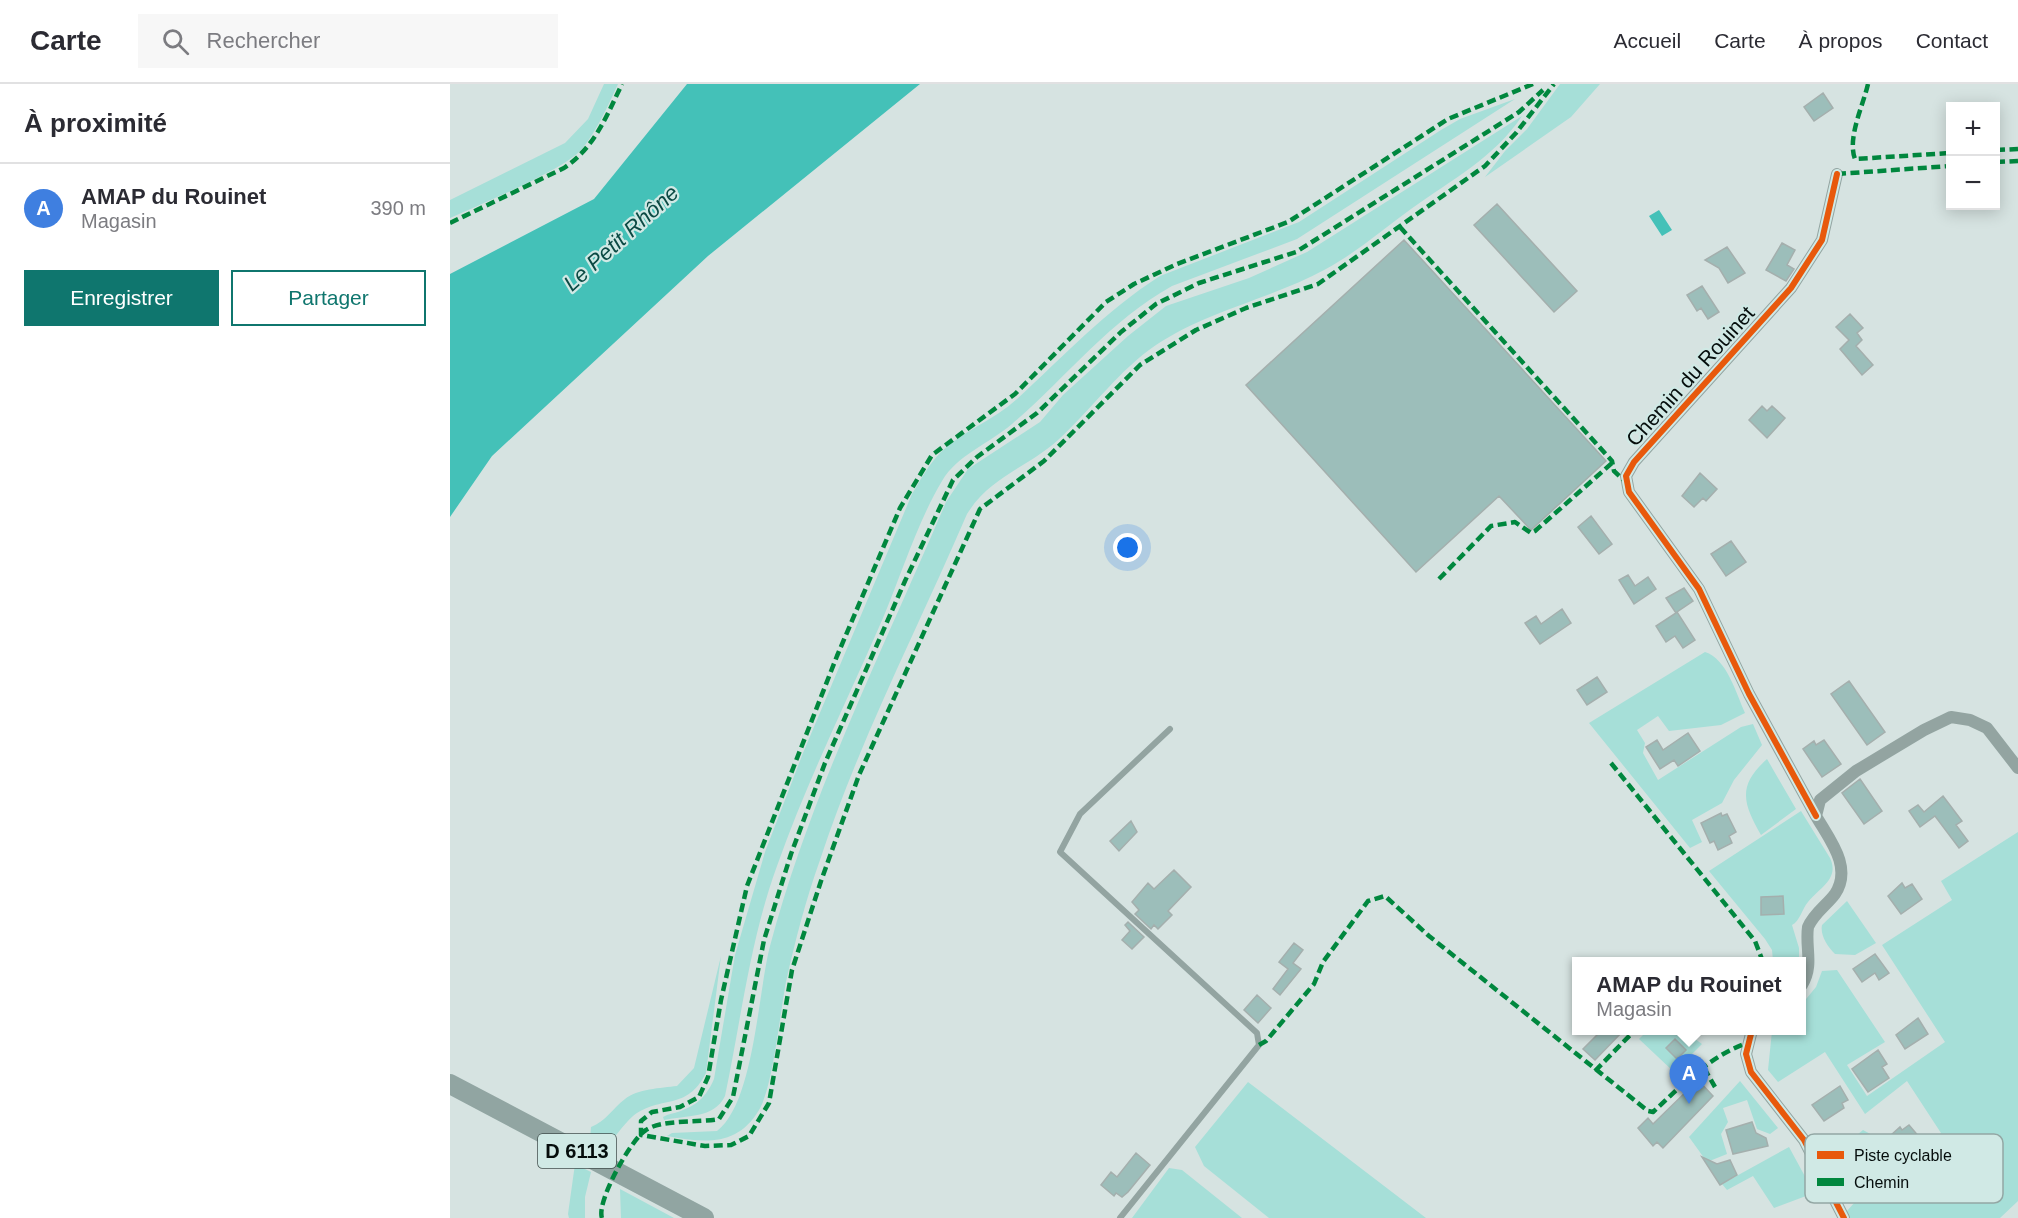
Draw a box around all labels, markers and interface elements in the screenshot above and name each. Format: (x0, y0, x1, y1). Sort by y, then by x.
search box (138, 14, 558, 68)
text: Carte (30, 25, 102, 56)
icon: search (159, 25, 192, 58)
text: Rechercher (207, 28, 320, 53)
text: Accueil (1614, 29, 1681, 52)
text: Carte (1714, 29, 1766, 52)
text: À propos (1799, 29, 1883, 52)
text: Contact (1916, 29, 1988, 52)
map controls (1946, 102, 2000, 210)
button: + (1946, 102, 2000, 156)
text: À proximité (24, 108, 167, 138)
button: − (1946, 156, 2000, 210)
water label: Le Petit Rhône (559, 180, 683, 296)
text: AMAP du Rouinet (81, 184, 266, 209)
text: A (36, 197, 51, 219)
text: 390 m (370, 197, 426, 219)
text: Magasin (81, 210, 157, 232)
button: Enregistrer (24, 270, 219, 326)
button: Partager (231, 270, 426, 326)
street label: Chemin du Rouinet (1621, 301, 1759, 450)
your location (1113, 533, 1142, 562)
popup (1572, 957, 1806, 1035)
text: AMAP du Rouinet (1596, 972, 1782, 997)
text: Magasin (1596, 998, 1672, 1020)
pin: A (1670, 1054, 1708, 1104)
road number: D 6113 (538, 1134, 616, 1168)
legend (1805, 1134, 2003, 1203)
text: Piste cyclable (1854, 1147, 1952, 1164)
text: Chemin (1854, 1174, 1909, 1191)

